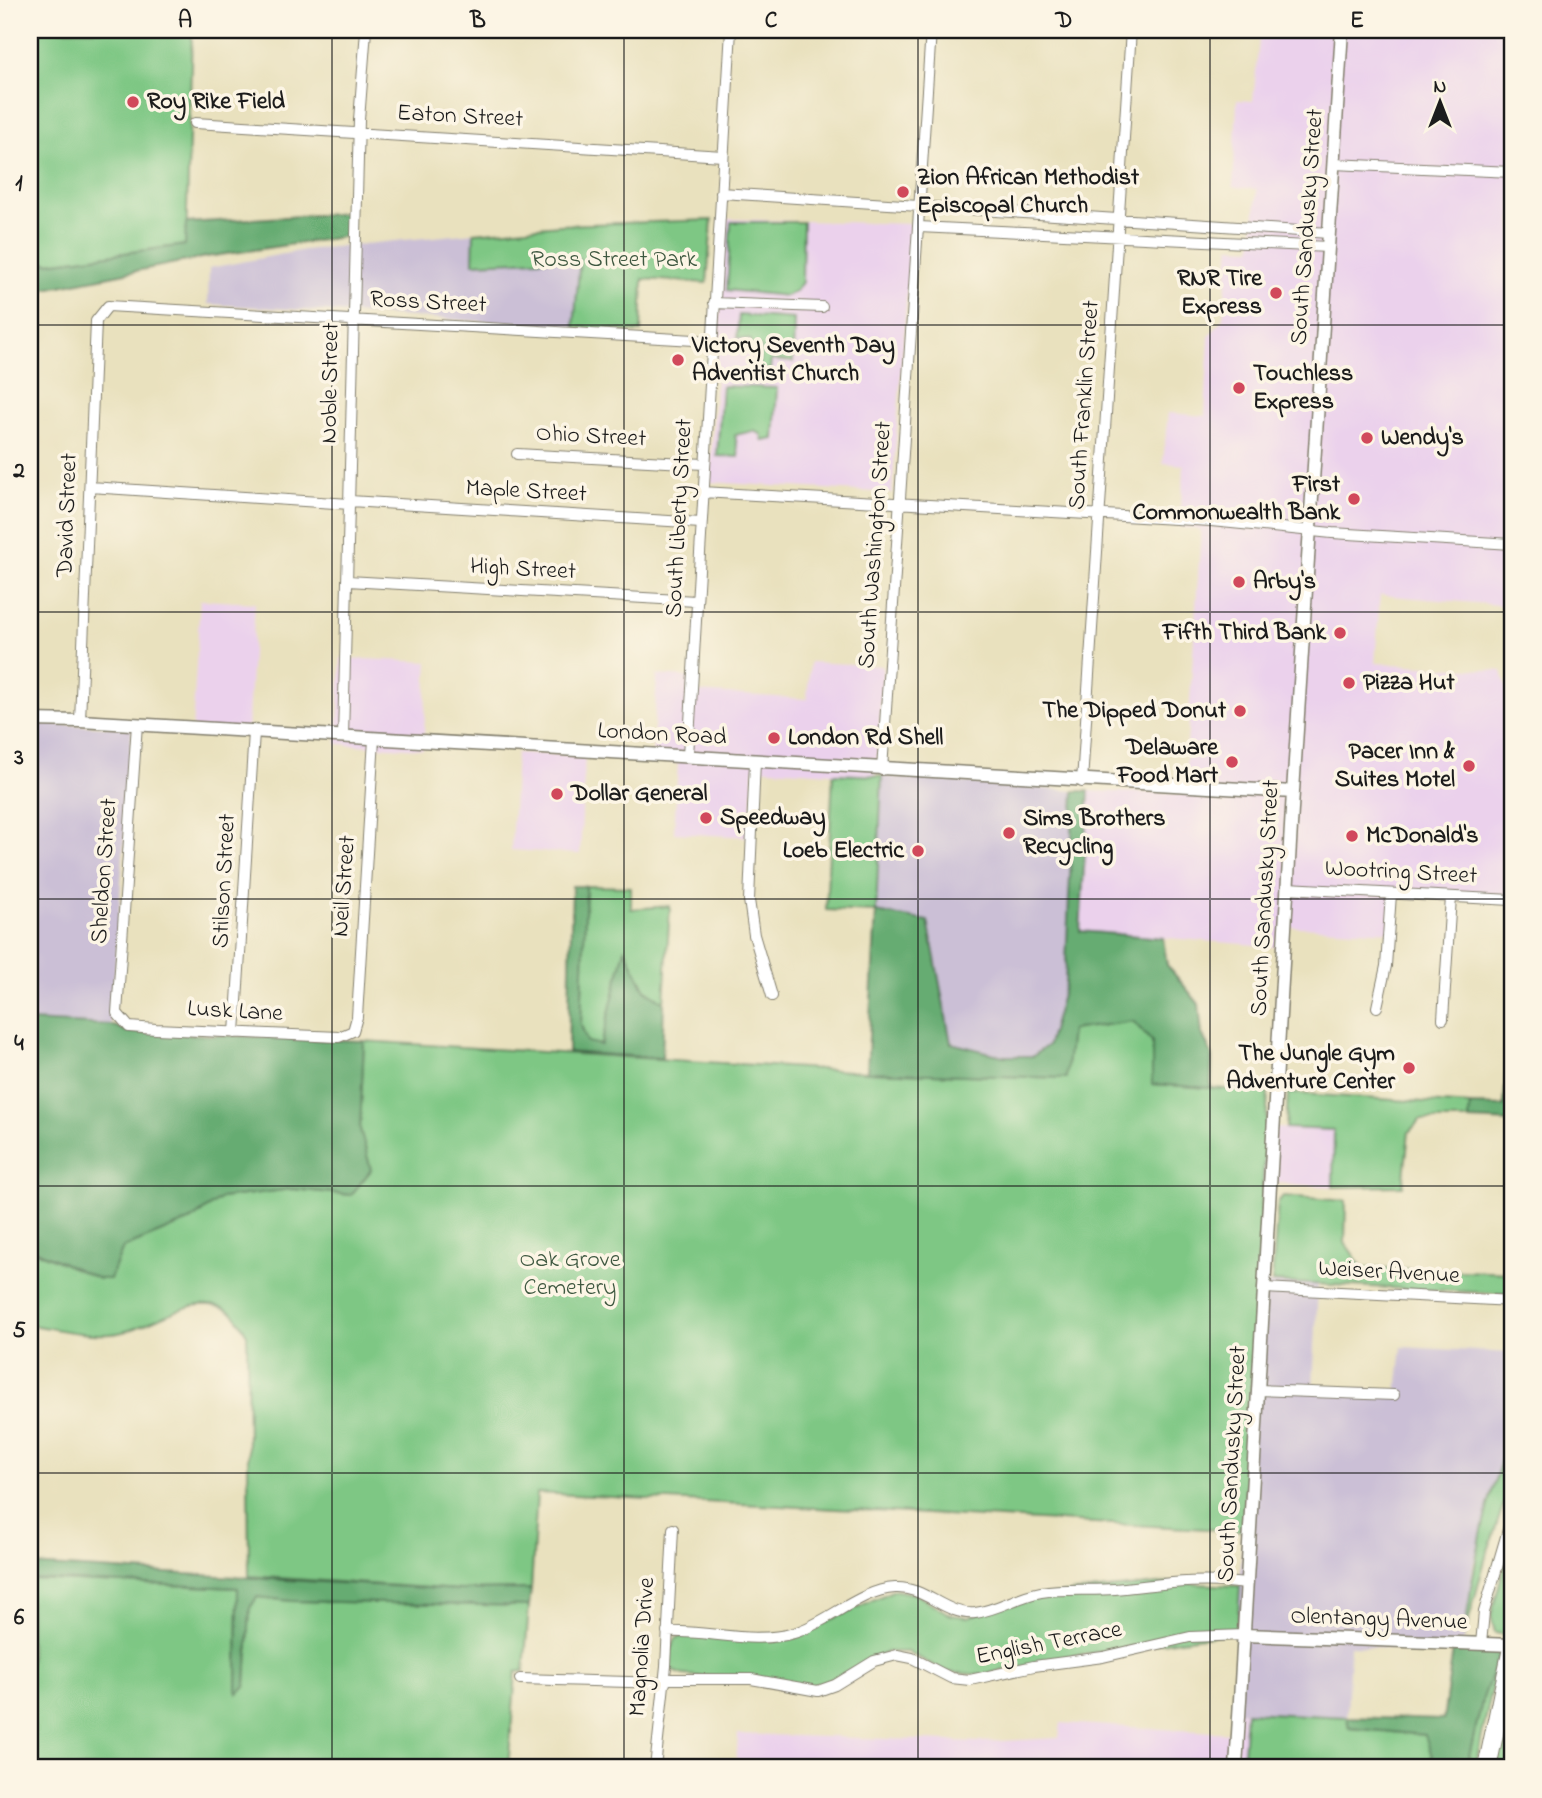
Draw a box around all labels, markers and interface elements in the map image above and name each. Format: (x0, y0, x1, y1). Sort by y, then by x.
text: A (178, 5, 192, 38)
text: B (469, 5, 486, 38)
text: C (765, 5, 778, 38)
text: D (1055, 5, 1072, 38)
text: E (1350, 5, 1364, 38)
north arrow (1406, 66, 1476, 136)
text: N (1434, 74, 1447, 101)
place label: Roy Rike Field (147, 85, 286, 121)
marker: Roy Rike Field (125, 94, 141, 110)
street label: Eaton Street (396, 96, 524, 138)
street label: South Sandusky Street (1282, 108, 1335, 346)
place label: Zion African Methodist Episcopal Church (917, 161, 1140, 224)
text: 1 (15, 168, 23, 201)
marker: Zion African Methodist Episcopal Church (895, 184, 911, 200)
park label: Ross Street Park (531, 243, 697, 278)
place label: RNR Tire Express (1177, 262, 1263, 325)
street label: Ross Street (369, 282, 487, 324)
marker: RNR Tire Express (1268, 285, 1284, 301)
street label: South Franklin Street (1060, 299, 1110, 511)
street label: Noble Street (312, 322, 350, 444)
place label: Victory Seventh Day Adventist Church (691, 329, 895, 392)
marker: Victory Seventh Day Adventist Church (670, 352, 686, 368)
place label: Touchless Express (1253, 357, 1353, 420)
marker: Touchless Express (1231, 380, 1247, 396)
street label: Ohio Street (535, 417, 647, 457)
street label: South Liberty Street (657, 418, 704, 618)
street label: South Washington Street (850, 420, 902, 670)
place label: Wendy's (1381, 421, 1464, 457)
marker: Wendy's (1359, 430, 1375, 446)
street label: David Street (48, 452, 88, 579)
text: 2 (12, 455, 25, 488)
place label: First Commonwealth Bank (1132, 468, 1341, 531)
street label: Maple Street (465, 471, 587, 513)
marker: First Commonwealth Bank (1346, 491, 1362, 507)
street label: High Street (469, 550, 577, 590)
place label: Arby's (1253, 565, 1316, 601)
marker: Arby's (1231, 574, 1247, 590)
place label: Fifth Third Bank (1162, 616, 1326, 651)
marker: Fifth Third Bank (1332, 625, 1348, 641)
place label: Pizza Hut (1363, 666, 1455, 701)
marker: Pizza Hut (1341, 675, 1357, 691)
place label: The Dipped Donut (1042, 694, 1227, 729)
marker: The Dipped Donut (1232, 703, 1248, 719)
street label: London Road (597, 714, 728, 756)
place label: London Rd Shell (788, 721, 943, 756)
marker: London Rd Shell (766, 730, 782, 746)
place label: Delaware Food Mart (1116, 731, 1219, 794)
place label: Pacer Inn & Suites Motel (1335, 735, 1455, 798)
text: 3 (13, 742, 24, 775)
marker: Delaware Food Mart (1224, 754, 1240, 770)
marker: Pacer Inn & Suites Motel (1461, 758, 1477, 774)
place label: Dollar General (570, 777, 708, 812)
street label: South Sandusky Street (1242, 779, 1291, 1017)
marker: Dollar General (549, 786, 565, 802)
street label: Sheldon Street (82, 797, 128, 945)
place label: Speedway (720, 801, 826, 837)
place label: Sims Brothers Recycling (1023, 802, 1166, 866)
marker: Speedway (698, 810, 714, 826)
street label: Stilson Street (204, 813, 246, 949)
place label: McDonald's (1366, 819, 1478, 854)
marker: Sims Brothers Recycling (1001, 825, 1017, 841)
marker: McDonald's (1344, 828, 1360, 844)
street label: Neil Street (324, 834, 366, 938)
place label: Loeb Electric (783, 834, 905, 869)
marker: Loeb Electric (910, 843, 926, 859)
street label: Wootring Street (1324, 852, 1478, 894)
street label: Lusk Lane (186, 992, 284, 1032)
text: 4 (14, 1028, 24, 1061)
place label: The Jungle Gym Adventure Center (1226, 1037, 1396, 1100)
marker: The Jungle Gym Adventure Center (1401, 1060, 1417, 1076)
park label: Oak Grove Cemetery (520, 1243, 621, 1307)
street label: Weiser Avenue (1317, 1252, 1461, 1294)
text: 5 (12, 1315, 26, 1348)
street label: South Sandusky Street (1209, 1345, 1258, 1583)
street label: Magnolia Drive (621, 1576, 665, 1718)
street label: Olentangy Avenue (1290, 1599, 1468, 1642)
text: 6 (14, 1602, 25, 1635)
street label: English Terrace (973, 1613, 1125, 1675)

